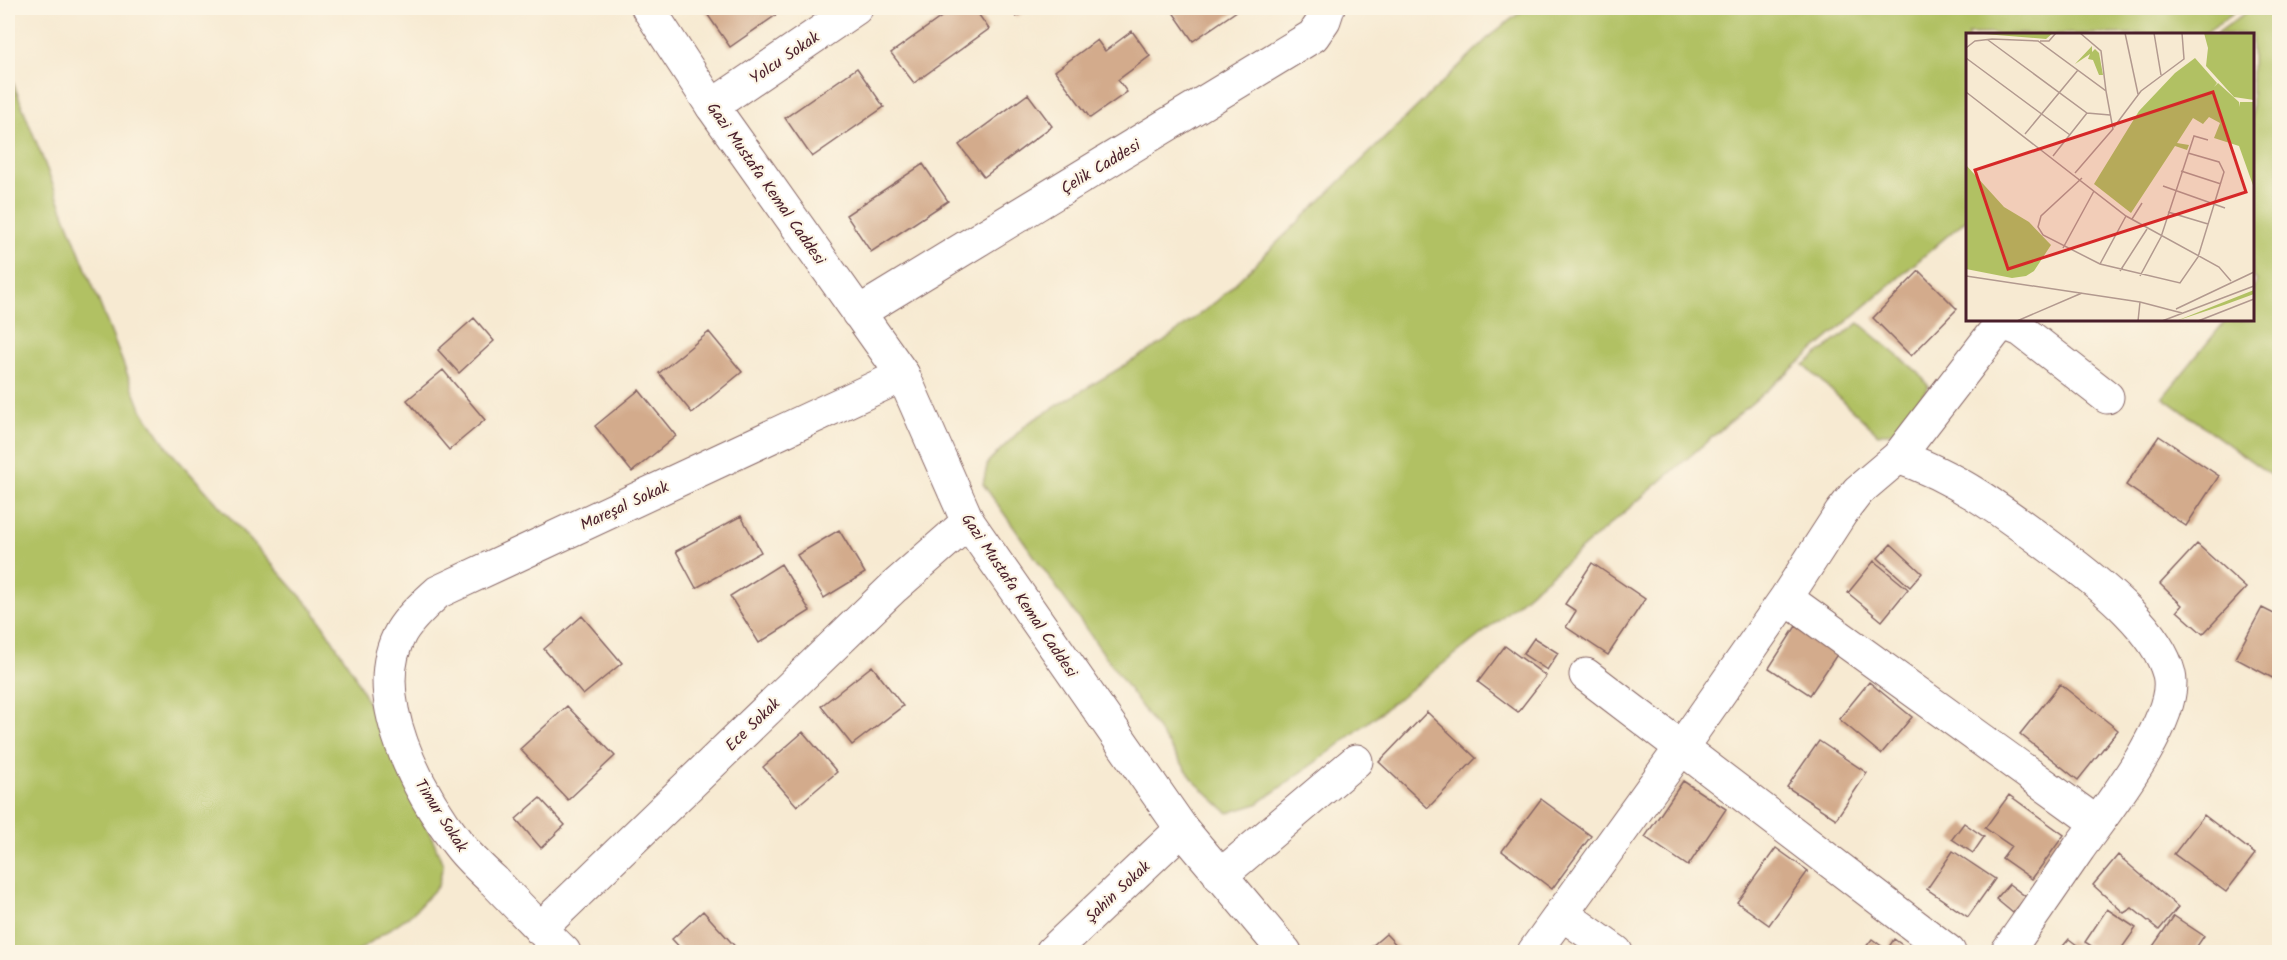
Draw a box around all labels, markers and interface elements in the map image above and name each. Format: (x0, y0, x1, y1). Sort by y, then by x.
street label: Yolcu Sokak (745, 25, 825, 91)
inset map (1966, 33, 2254, 321)
street label: Gazi Mustafa Kemal Caddesi (700, 97, 832, 271)
street label: Çelik Caddesi (1056, 133, 1147, 201)
street label: Mareşal Sokak (576, 475, 674, 538)
street label: Gazi Mustafa Kemal Caddesi (954, 509, 1084, 684)
street label: Ece Sokak (720, 692, 787, 758)
street label: Timur Sokak (408, 774, 474, 858)
street label: Şahin Sokak (1080, 855, 1157, 929)

